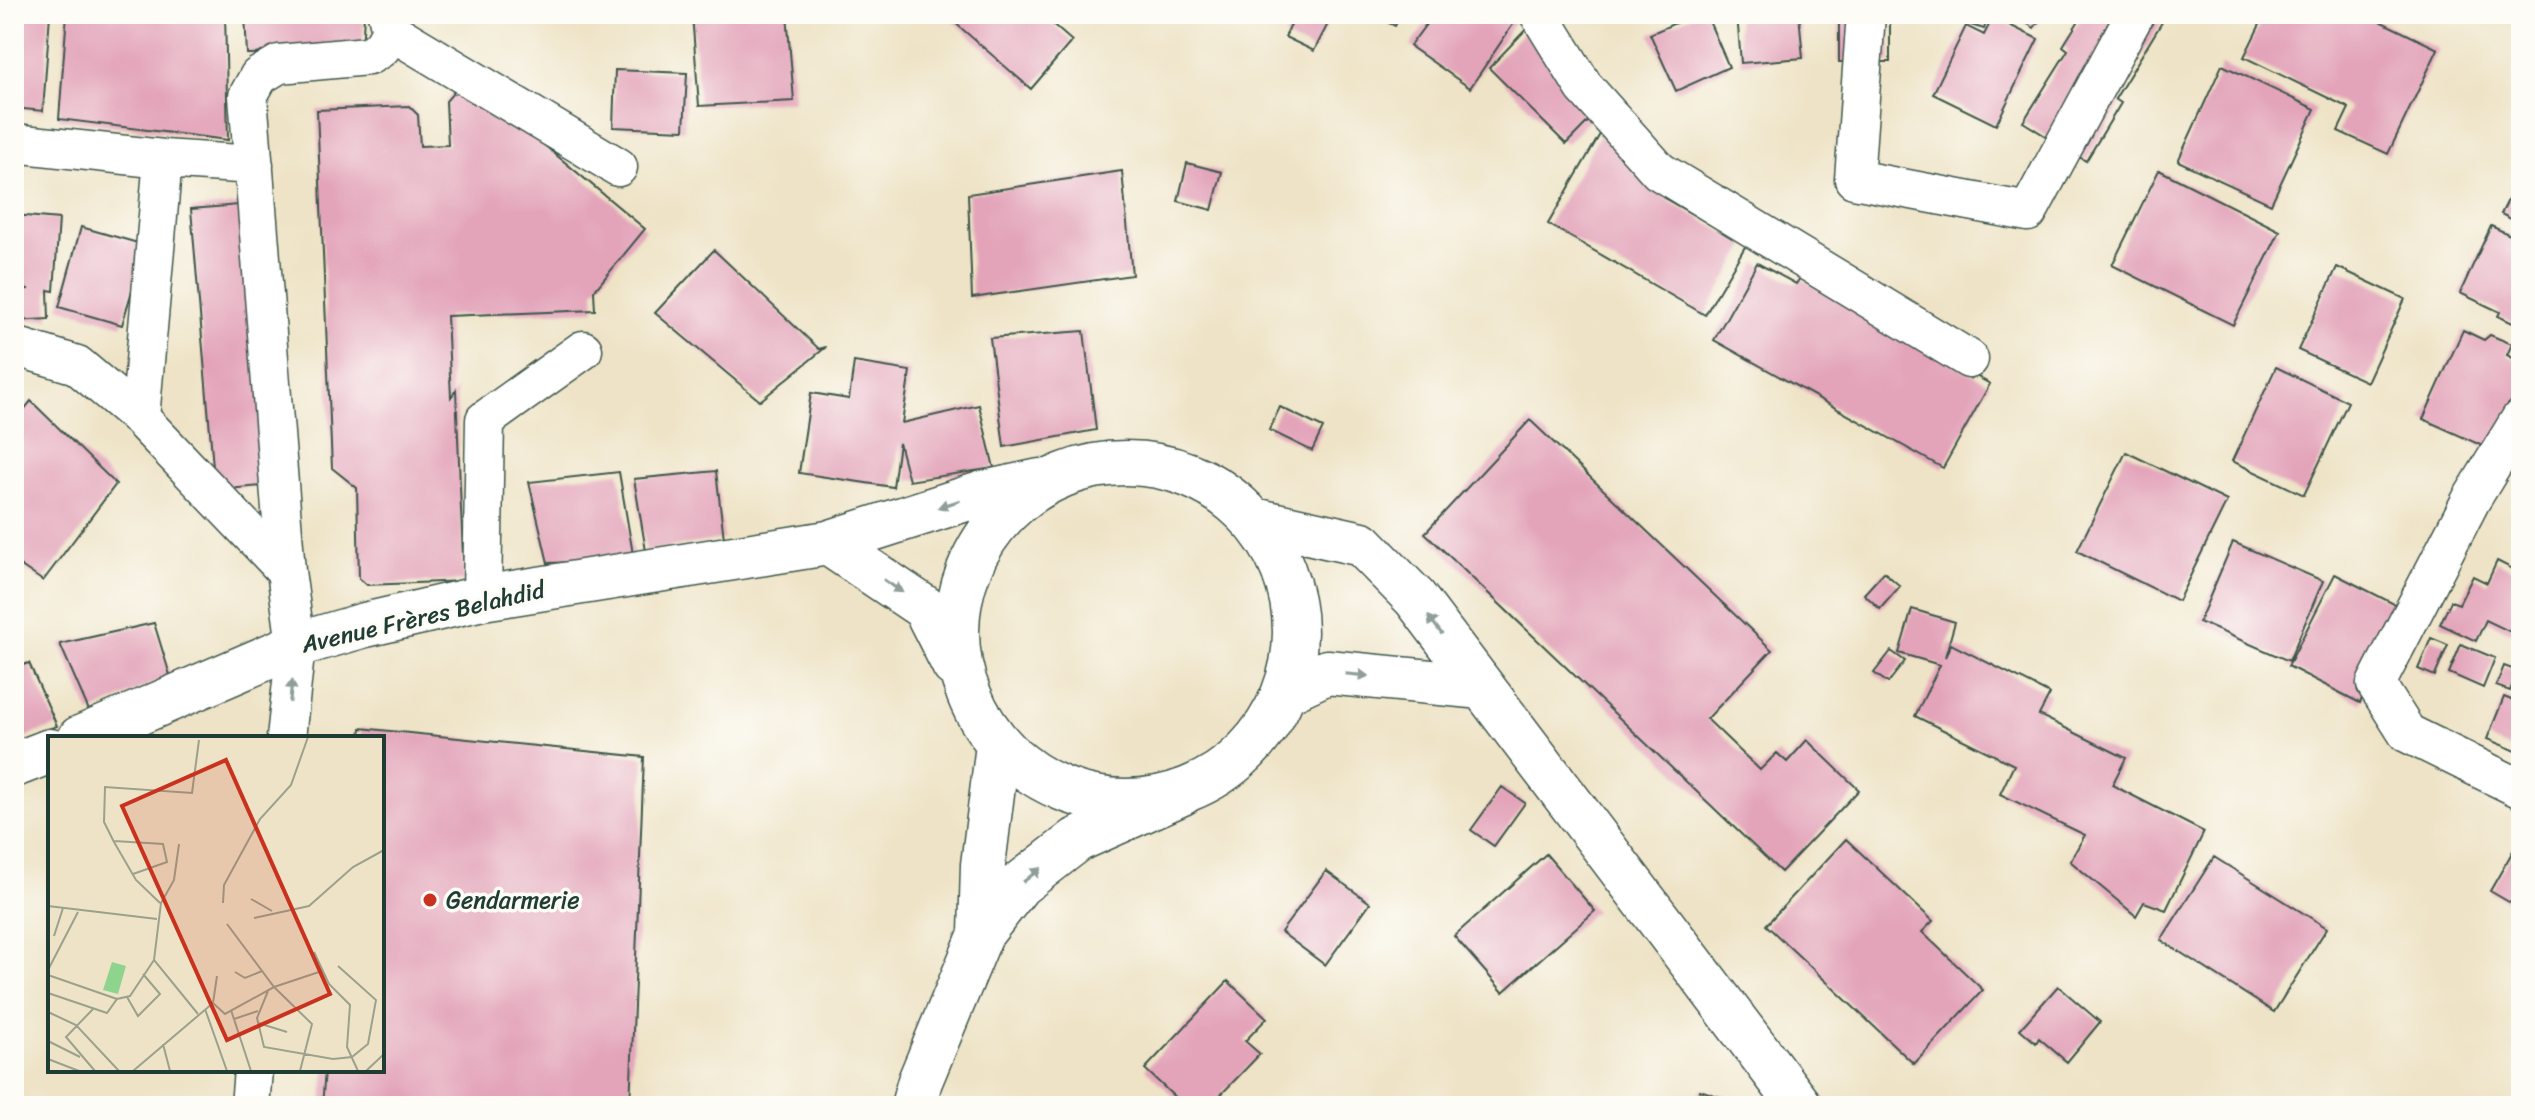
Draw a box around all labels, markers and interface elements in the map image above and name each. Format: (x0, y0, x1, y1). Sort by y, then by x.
one-way arrow (936, 498, 960, 511)
street label: Avenue Frères Belahdid (296, 568, 550, 666)
one-way arrow (882, 578, 903, 593)
one-way arrow (1428, 615, 1444, 635)
one-way arrow (1345, 668, 1370, 681)
one-way arrow (285, 679, 298, 704)
inset map (48, 736, 384, 1072)
one-way arrow (1022, 867, 1042, 884)
place label: Gendarmerie (446, 879, 580, 921)
marker: Gendarmerie (421, 891, 439, 909)

